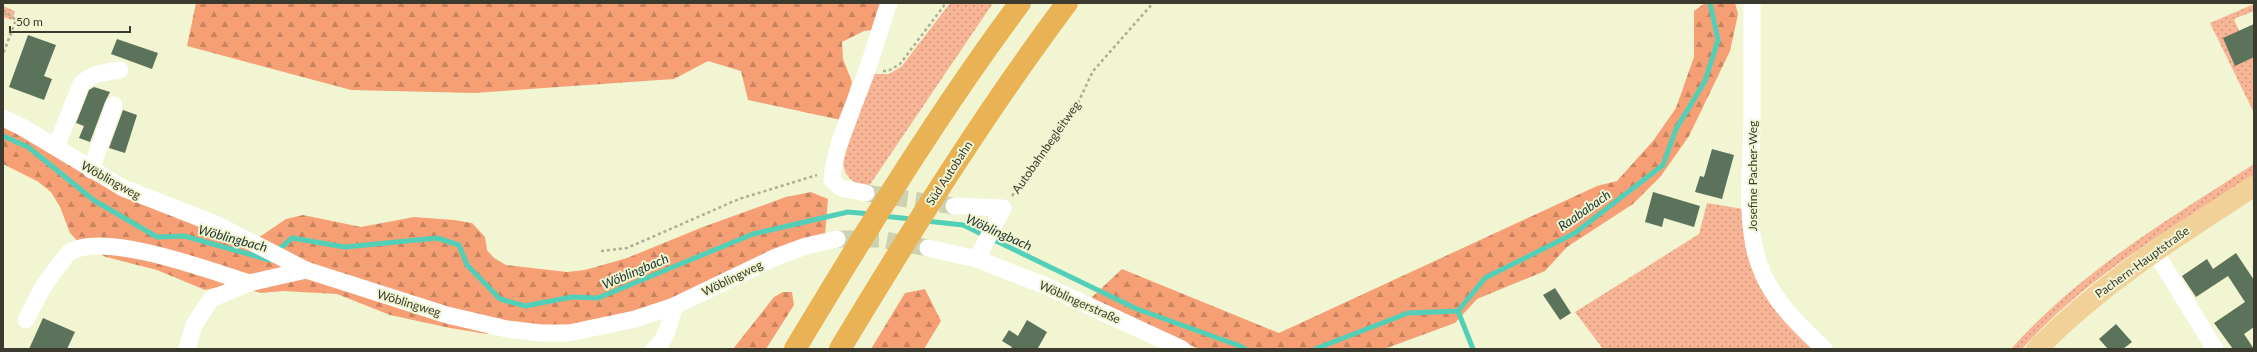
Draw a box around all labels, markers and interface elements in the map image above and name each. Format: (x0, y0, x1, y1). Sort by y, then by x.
scale bar (10, 8, 130, 34)
text: 50 m (16, 14, 43, 29)
street label: Autobahnbegleitweg (1008, 98, 1084, 196)
street label: Josefine Pacher-Weg (1745, 121, 1760, 231)
street label: Süd Autobahn (922, 138, 976, 208)
street label: Wöblingweg (79, 157, 143, 203)
water label: Raababach (1555, 186, 1613, 234)
water label: Wöblingbach (963, 210, 1035, 254)
water label: Wöblingbach (197, 221, 269, 255)
street label: Pachern-Hauptstraße (2092, 223, 2192, 301)
water label: Wöblingbach (599, 250, 671, 292)
street label: Wöblingweg (699, 257, 765, 299)
street label: Wöblingerstraße (1037, 277, 1123, 327)
street label: Wöblingweg (375, 286, 443, 320)

